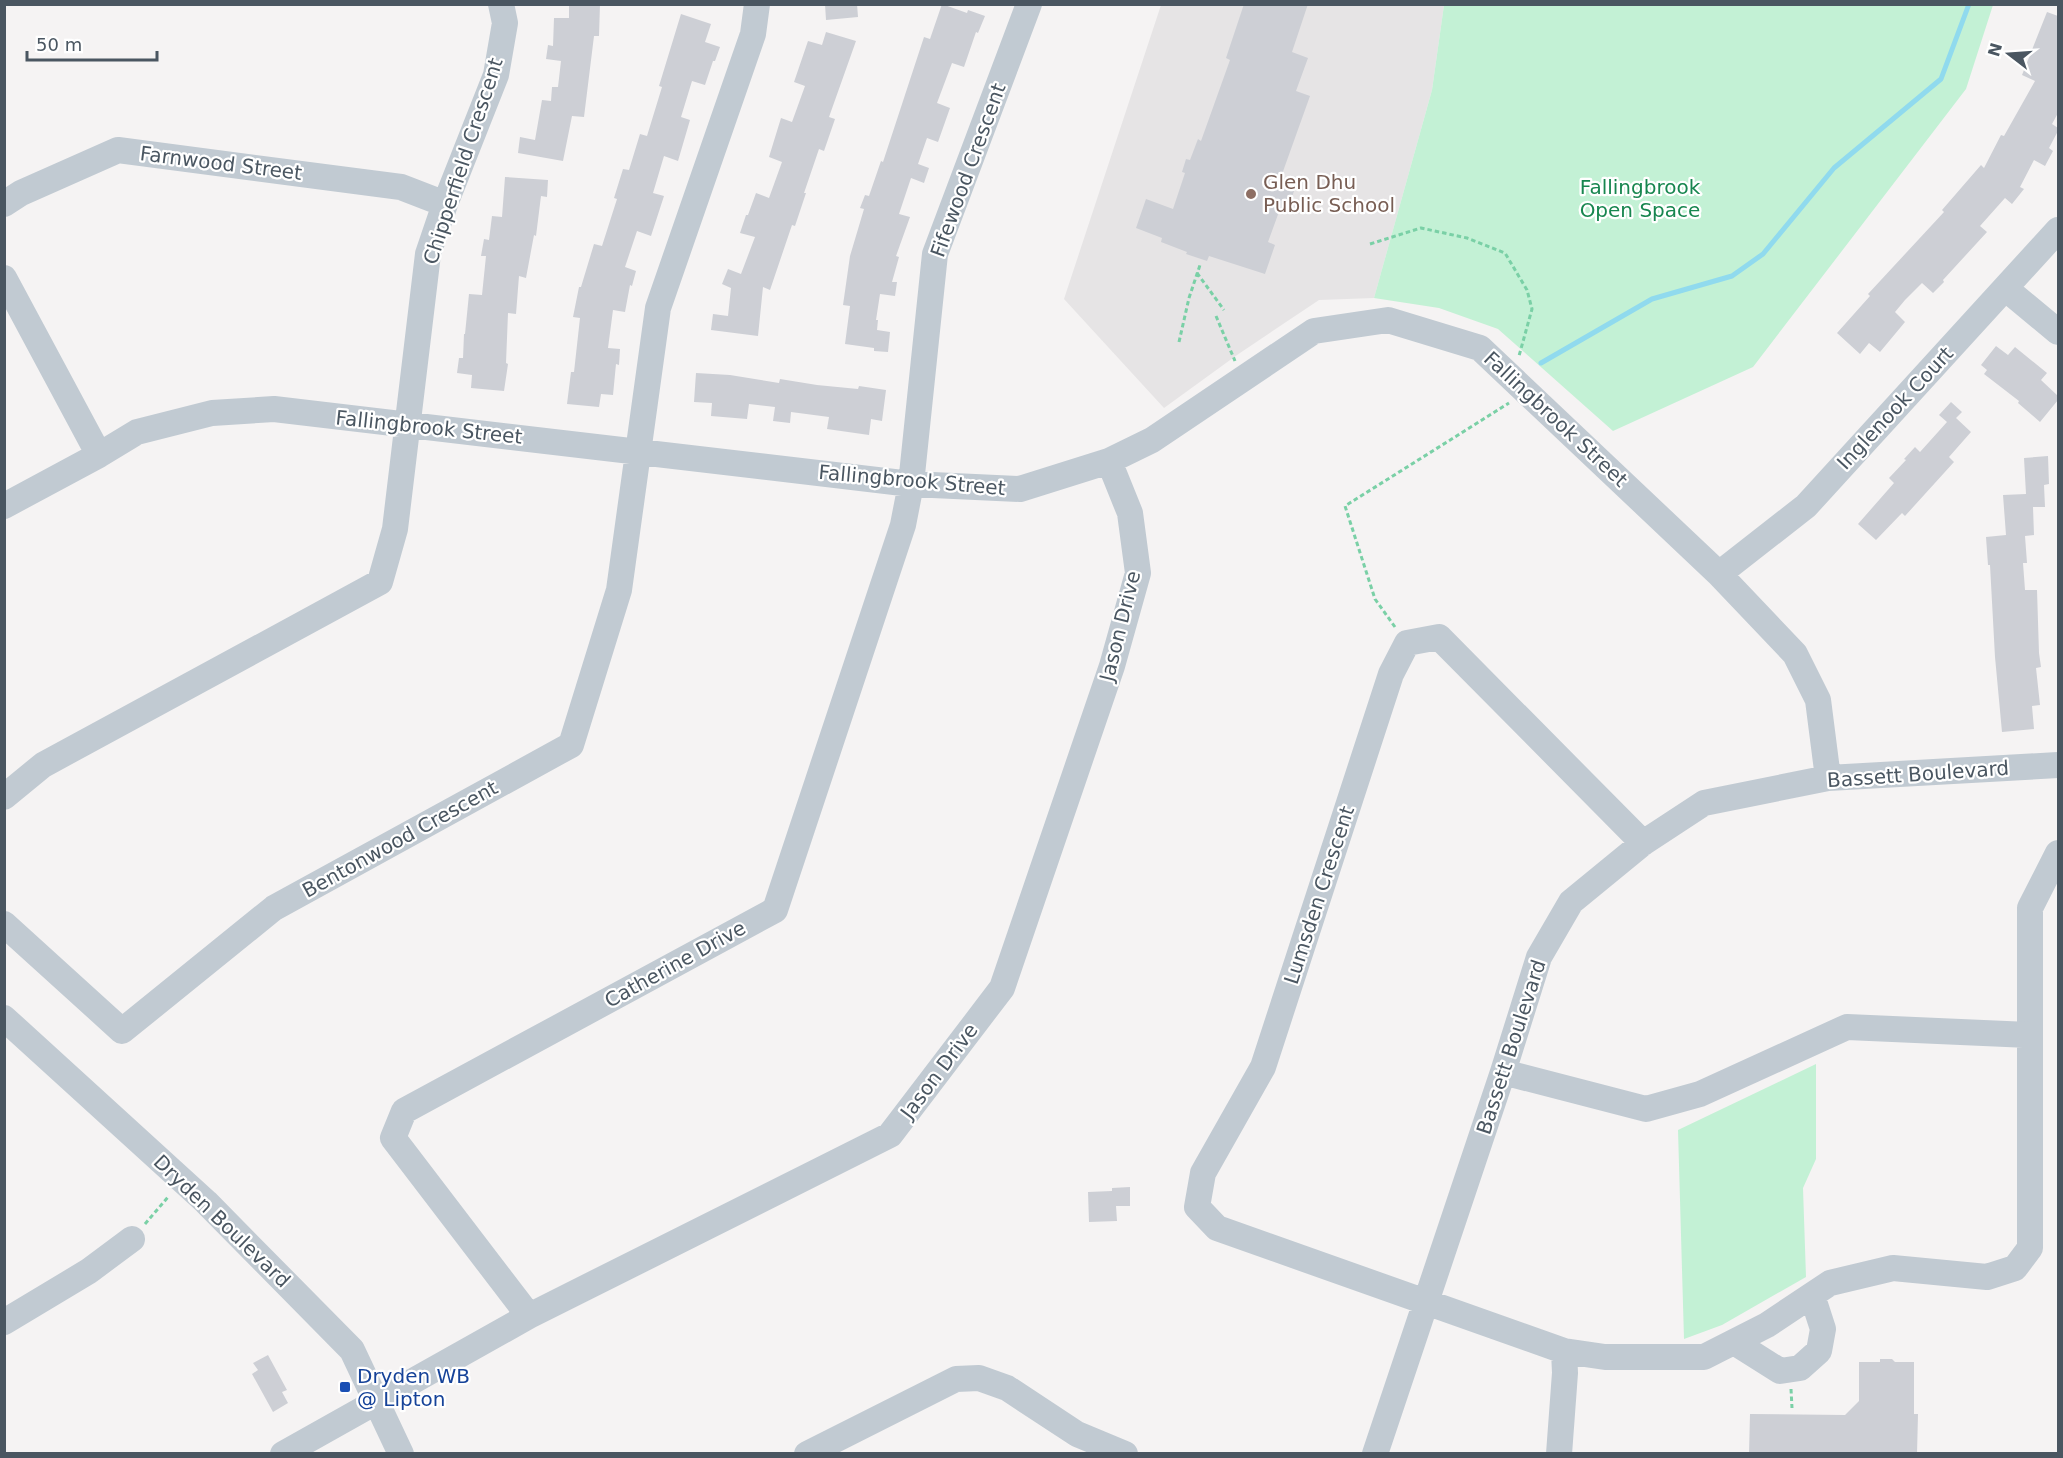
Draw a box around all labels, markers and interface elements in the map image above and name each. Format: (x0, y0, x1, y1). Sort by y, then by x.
scale bar (27, 24, 158, 62)
north arrow (1979, 24, 2039, 84)
text: 50 m (36, 34, 82, 55)
text: N (1984, 41, 2006, 59)
street label: Chipperfield Crescent (418, 54, 508, 267)
street label: Fifewood Crescent (925, 80, 1011, 260)
street label: Farnwood Street (139, 141, 304, 185)
place label: Glen Dhu Public School (1263, 170, 1395, 217)
park label: Fallingbrook Open Space (1580, 175, 1701, 222)
marker: Glen Dhu Public School (1244, 187, 1258, 201)
street label: Inglenook Court (1832, 342, 1958, 474)
street label: Fallingbrook Street (1479, 346, 1633, 492)
street label: Fallingbrook Street (334, 405, 524, 449)
street label: Fallingbrook Street (817, 460, 1007, 500)
street label: Jason Drive (1094, 568, 1145, 686)
street label: Bassett Boulevard (1826, 756, 2010, 792)
street label: Bentonwood Crescent (298, 775, 502, 903)
street label: Lumsden Crescent (1279, 803, 1359, 987)
street label: Catherine Drive (600, 915, 750, 1013)
street label: Bassett Boulevard (1471, 957, 1551, 1137)
street label: Jason Drive (894, 1019, 983, 1125)
street label: Dryden Boulevard (149, 1150, 295, 1292)
place label: Dryden WB @ Lipton (357, 1364, 470, 1411)
marker: Dryden WB @ Lipton (338, 1380, 352, 1394)

